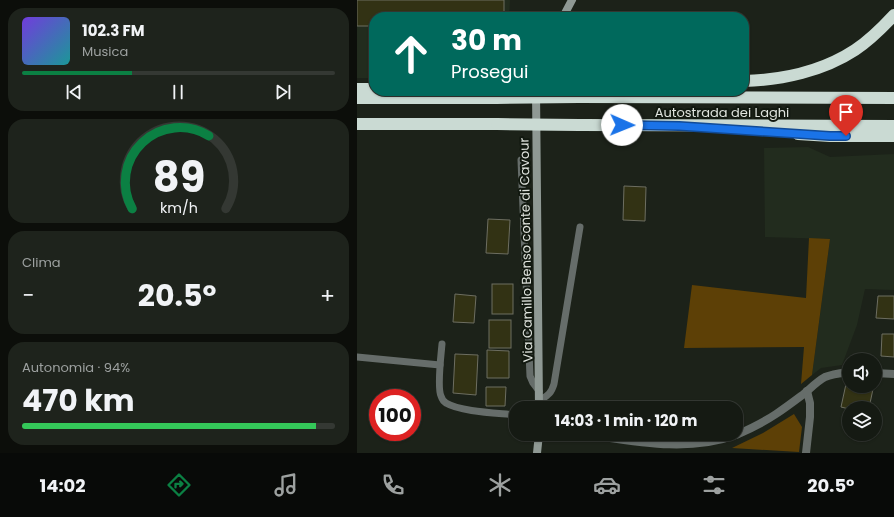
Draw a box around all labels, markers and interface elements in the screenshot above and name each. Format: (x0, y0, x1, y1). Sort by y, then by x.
text: 102.3 FM (82, 20, 144, 41)
text: 30 m (451, 21, 522, 60)
icon: ahead (385, 28, 437, 80)
text: Musica (82, 42, 128, 61)
text: Prosegui (451, 59, 528, 84)
icon: previous (63, 81, 85, 103)
icon: pause (167, 81, 189, 103)
icon: next (272, 81, 294, 103)
pin (829, 95, 863, 136)
icon: arrive (835, 101, 857, 123)
street label: Autostrada dei Laghi (655, 103, 789, 122)
position arrow (601, 104, 643, 146)
street label: Via Camillo Benso conte di Cavour (515, 137, 537, 362)
text: 89 (152, 148, 205, 207)
text: km/h (159, 198, 198, 218)
text: Clima (22, 253, 61, 272)
text: 20.5° (138, 274, 216, 317)
text: − (22, 280, 34, 311)
text: + (320, 280, 335, 311)
map controls (842, 353, 882, 441)
button: sound (842, 353, 882, 393)
text: Autonomia · 94% (22, 358, 130, 377)
text: 470 km (22, 379, 135, 422)
speed limit sign: 100 (369, 389, 421, 441)
button: layers (842, 401, 882, 441)
text: 14:03 · 1 min · 120 m (555, 410, 697, 431)
icon: directions (165, 471, 193, 499)
icon: music (272, 471, 300, 499)
icon: phone (379, 471, 407, 499)
icon: climate (486, 471, 514, 499)
icon: car (593, 471, 621, 499)
icon: filters (700, 471, 728, 499)
text: 14:02 (40, 473, 86, 498)
text: 20.5° (807, 473, 854, 498)

